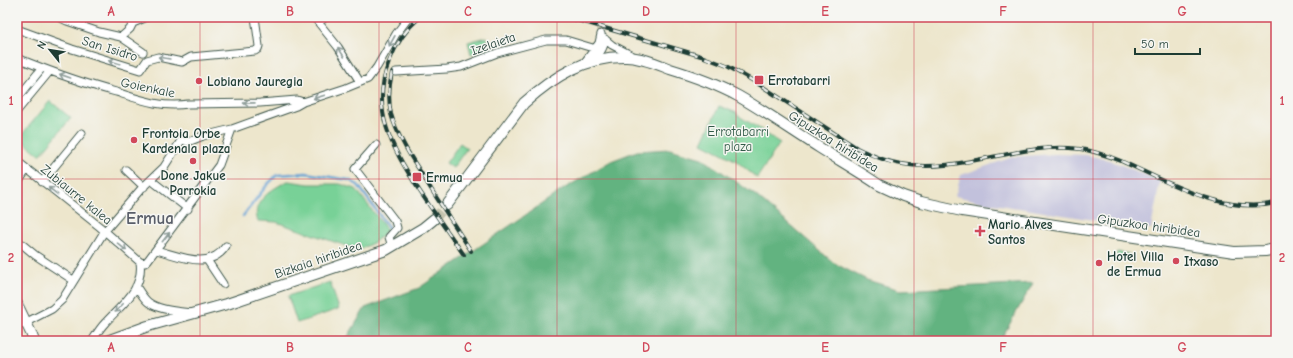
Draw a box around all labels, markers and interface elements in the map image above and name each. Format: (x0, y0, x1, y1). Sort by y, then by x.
text: A (107, 4, 115, 19)
text: B (286, 4, 294, 19)
text: C (464, 4, 472, 19)
text: D (642, 4, 650, 19)
text: E (821, 4, 829, 19)
text: F (999, 4, 1007, 19)
text: G (1177, 4, 1187, 19)
street label: Izelaieta (469, 29, 517, 58)
north arrow (30, 30, 70, 70)
scale bar (1135, 30, 1200, 56)
street label: San Isidro (80, 33, 140, 64)
one-way arrow (387, 35, 395, 47)
text: 50 m (1141, 37, 1169, 51)
text: N (34, 39, 49, 52)
one-way arrow (337, 46, 345, 57)
one-way arrow (158, 54, 171, 62)
one-way arrow (108, 58, 121, 66)
one-way arrow (60, 72, 72, 80)
place label: Errotabarri (768, 73, 830, 88)
street label: Goienkale (119, 74, 177, 101)
place label: Lobiano Jauregia (207, 74, 303, 89)
marker: Errotabarri (753, 74, 765, 86)
marker: Lobiano Jauregia (194, 76, 204, 86)
text: 1 (8, 93, 14, 108)
text: 1 (1279, 93, 1285, 108)
one-way arrow (312, 94, 325, 101)
one-way arrow (243, 99, 256, 107)
street label: Gipuzkoa hiribidea (786, 108, 882, 175)
park label: Errotabarri plaza (707, 124, 769, 154)
place label: Frontoia Orbe Kardenala plaza (142, 126, 230, 156)
marker: Frontoia Orbe Kardenala plaza (129, 135, 139, 145)
marker: Done Jakue Parrokia (188, 156, 198, 166)
street label: Zubiaurre kalea (38, 161, 115, 228)
place label: Done Jakue Parrokia (160, 168, 226, 198)
place label: Ermua (426, 170, 463, 185)
marker: Ermua (411, 171, 423, 183)
one-way arrow (48, 186, 59, 195)
district label: Ermua (126, 209, 174, 228)
street label: Gipuzkoa hiribidea (1097, 211, 1201, 240)
place label: Mario Alves Santos (988, 217, 1053, 247)
marker: Mario Alves Santos (975, 226, 985, 236)
one-way arrow (162, 231, 171, 242)
street label: Bizkaia hiribidea (272, 237, 364, 281)
one-way arrow (117, 242, 127, 252)
place label: Hotel Villa de Ermua (1107, 249, 1164, 279)
text: 2 (8, 250, 14, 265)
text: 2 (1279, 250, 1285, 265)
place label: Itxaso (1184, 254, 1219, 269)
marker: Itxaso (1171, 256, 1181, 266)
marker: Hotel Villa de Ermua (1094, 258, 1104, 268)
one-way arrow (114, 303, 124, 313)
text: A (107, 340, 115, 355)
text: B (286, 340, 294, 355)
text: C (464, 340, 472, 355)
text: D (642, 340, 650, 355)
text: E (821, 340, 829, 355)
text: F (999, 340, 1007, 355)
text: G (1177, 340, 1187, 355)

